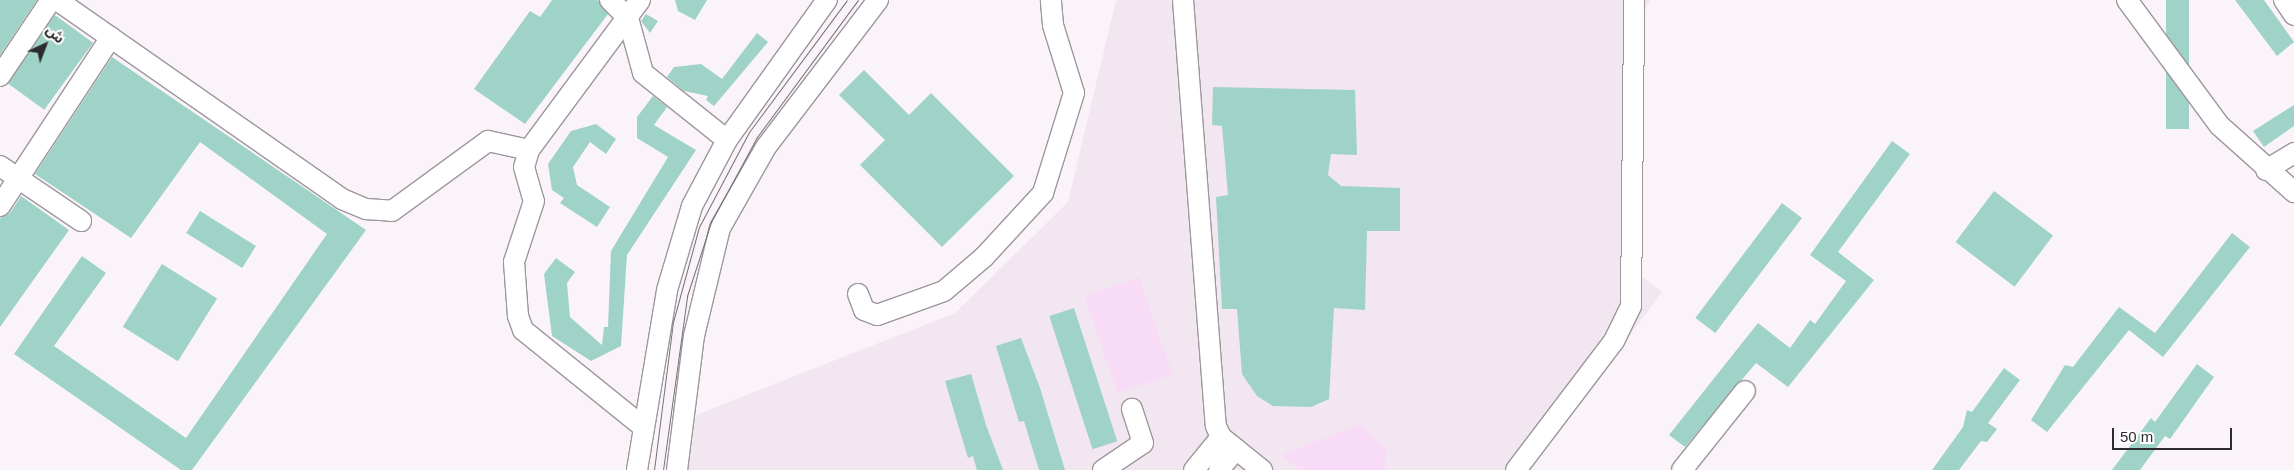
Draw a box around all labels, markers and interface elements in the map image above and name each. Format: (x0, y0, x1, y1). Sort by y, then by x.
north arrow (20, 20, 70, 70)
text: ش (43, 22, 68, 46)
scale bar (2114, 418, 2234, 450)
text: 50 m (2120, 428, 2153, 445)

